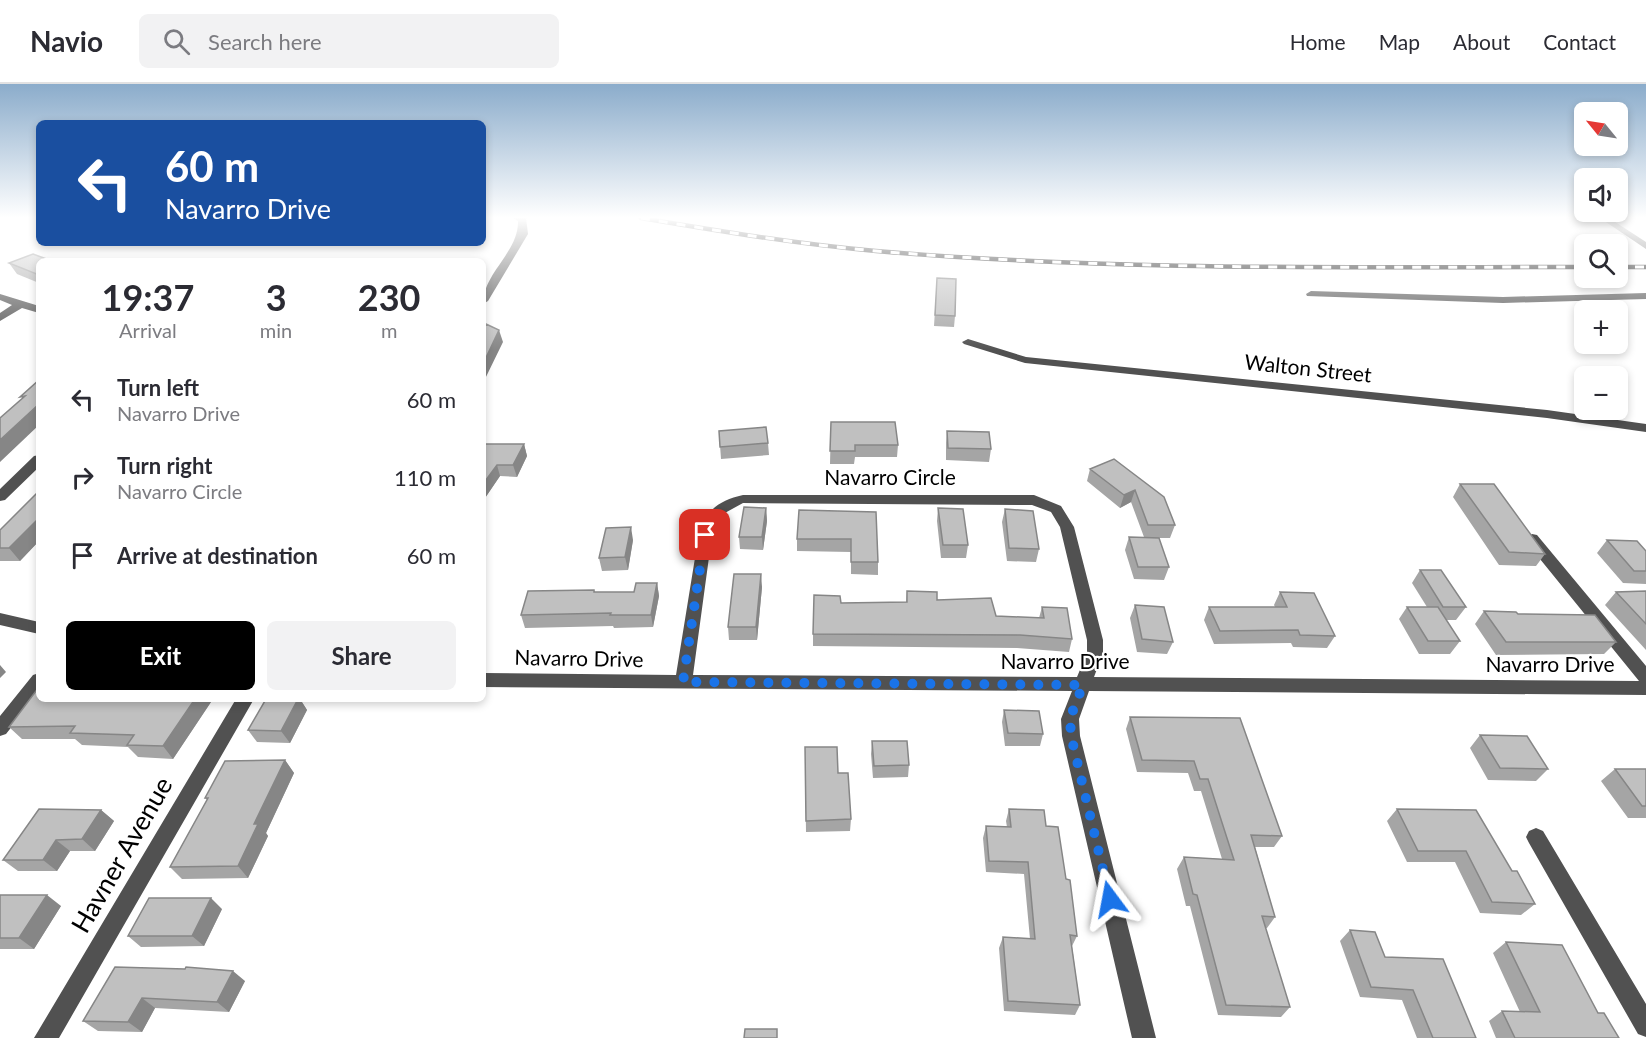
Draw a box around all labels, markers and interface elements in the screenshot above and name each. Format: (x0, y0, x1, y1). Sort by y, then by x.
search box (139, 14, 559, 68)
text: Navio (30, 24, 103, 58)
icon: search (160, 25, 193, 58)
text: Search here (208, 28, 322, 55)
text: Home (1290, 29, 1346, 54)
text: Map (1379, 29, 1420, 54)
text: About (1453, 29, 1510, 54)
text: Contact (1543, 29, 1616, 54)
north arrow (1574, 102, 1628, 156)
map controls (1574, 102, 1628, 420)
text: 60 m (165, 141, 259, 191)
icon: left (66, 144, 144, 222)
button: sound (1574, 168, 1628, 222)
text: Navarro Drive (165, 192, 331, 225)
button: search (1574, 234, 1628, 288)
text: 19:37 (102, 275, 194, 319)
text: 3 (266, 275, 287, 319)
text: 230 (358, 275, 420, 319)
button: + (1574, 300, 1628, 354)
text: Arrival (119, 318, 177, 342)
text: min (260, 318, 292, 342)
text: m (381, 318, 397, 342)
street label: Walton Street (1243, 348, 1373, 387)
button: − (1574, 366, 1628, 420)
text: Turn left (117, 374, 199, 401)
icon: left (66, 383, 99, 416)
text: 60 m (407, 386, 456, 413)
text: Navarro Drive (117, 401, 240, 425)
text: Turn right (117, 452, 212, 479)
icon: right (66, 461, 99, 494)
text: 110 m (394, 464, 456, 491)
street label: Navarro Circle (824, 464, 956, 489)
text: Navarro Circle (117, 479, 242, 503)
pin (679, 509, 730, 560)
icon: arrive (688, 518, 721, 551)
icon: arrive (66, 539, 99, 572)
text: Arrive at destination (117, 542, 318, 569)
text: 60 m (407, 542, 456, 569)
button: Exit (66, 621, 255, 690)
button: Share (267, 621, 456, 690)
street label: Navarro Drive (514, 644, 644, 671)
street label: Navarro Drive (1000, 648, 1130, 673)
street label: Navarro Drive (1485, 651, 1615, 676)
street label: Havner Avenue (64, 771, 179, 938)
position arrow (1078, 867, 1142, 931)

